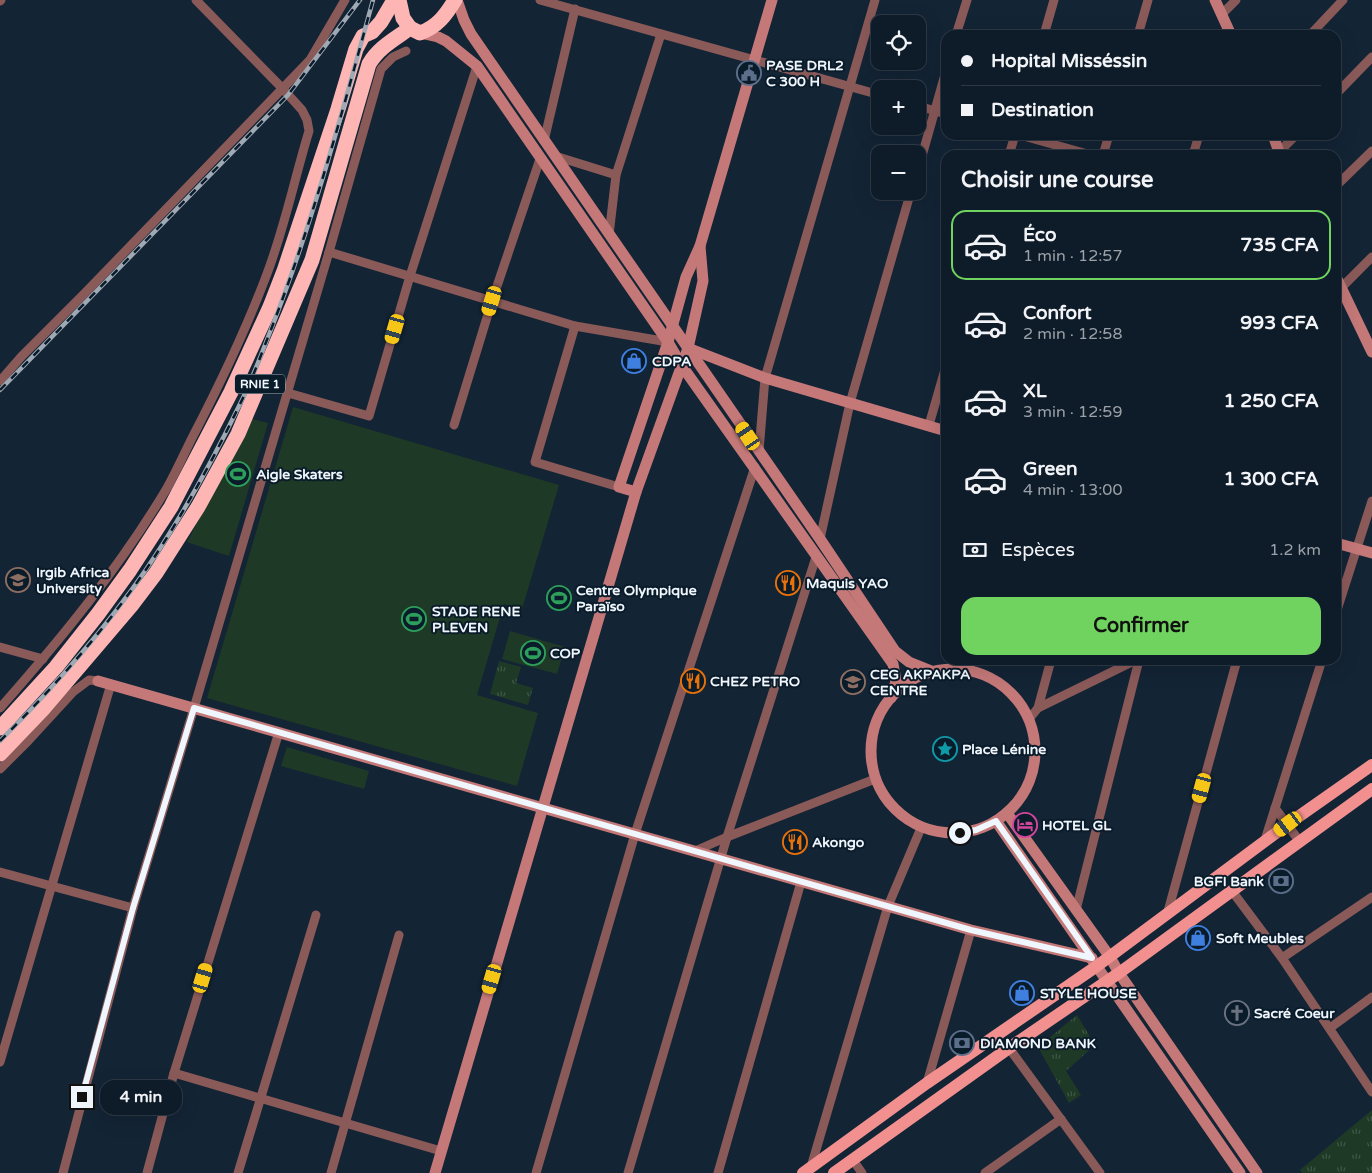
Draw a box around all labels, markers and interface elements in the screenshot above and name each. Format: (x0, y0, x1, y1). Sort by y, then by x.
map controls (871, 15, 926, 200)
button: locate (871, 15, 926, 70)
text: Hopital Misséssin (991, 50, 1147, 72)
place label: PASE DRL2 C 300 H (766, 57, 844, 90)
public building icon: PASE DRL2 C 300 H (736, 60, 762, 86)
button: + (871, 80, 926, 135)
text: Destination (991, 99, 1094, 121)
button: − (871, 145, 926, 200)
text: Choisir une course (961, 167, 1154, 193)
icon: car (963, 223, 1008, 268)
text: Éco (1023, 224, 1056, 246)
text: 735 CFA (1240, 234, 1319, 256)
text: 1 min · 12:57 (1023, 246, 1122, 266)
car (480, 284, 503, 318)
icon: car (963, 301, 1008, 346)
text: Confort (1023, 302, 1092, 324)
text: 993 CFA (1240, 312, 1319, 334)
car (383, 313, 406, 345)
text: 2 min · 12:58 (1023, 324, 1122, 344)
shop icon: CDPA (621, 348, 647, 374)
place label: CDPA (652, 353, 692, 370)
road number: RNIE 1 (235, 374, 285, 394)
icon: car (963, 379, 1008, 424)
text: XL (1023, 380, 1047, 402)
text: 1 250 CFA (1223, 390, 1319, 412)
text: 3 min · 12:59 (1023, 402, 1122, 422)
car (733, 419, 762, 453)
icon: car (963, 457, 1008, 502)
text: Green (1023, 458, 1077, 480)
sports icon: Aigle Skaters (225, 461, 251, 487)
place label: Aigle Skaters (256, 466, 343, 483)
text: 1 300 CFA (1223, 468, 1319, 490)
text: 4 min · 13:00 (1023, 480, 1122, 500)
icon: cash (961, 536, 989, 564)
text: Espèces (1001, 539, 1075, 561)
text: 1.2 km (1269, 540, 1321, 560)
place label: Irgib Africa University (36, 564, 110, 597)
school or university icon: Irgib Africa University (5, 567, 31, 593)
restaurant icon: Maquis YAO (775, 570, 801, 596)
place label: Maquis YAO (806, 575, 888, 592)
place label: Centre Olympique Paraïso (576, 582, 697, 615)
sports icon: Centre Olympique Paraïso (546, 585, 572, 611)
button: Confirmer (961, 597, 1321, 655)
place label: STADE RENE PLEVEN (432, 603, 520, 636)
sports icon: STADE RENE PLEVEN (401, 606, 427, 632)
sports icon: COP (520, 640, 546, 666)
place label: COP (550, 645, 581, 662)
place label: CEG AKPAKPA CENTRE (870, 666, 971, 699)
restaurant icon: CHEZ PETRO (680, 668, 706, 694)
school or university icon: CEG AKPAKPA CENTRE (840, 669, 866, 695)
place label: CHEZ PETRO (710, 673, 800, 690)
place icon: Place Lénine (932, 736, 958, 762)
place label: Place Lénine (962, 741, 1046, 758)
car (1190, 772, 1213, 804)
car (1271, 809, 1304, 839)
hotel icon: HOTEL GL (1012, 812, 1038, 838)
place label: HOTEL GL (1042, 817, 1112, 834)
route start (949, 822, 971, 844)
restaurant icon: Akongo (782, 829, 808, 855)
place label: Akongo (812, 834, 865, 851)
bank icon: BGFI Bank (1268, 868, 1294, 894)
place label: BGFI Bank (1194, 873, 1264, 890)
shop icon: Soft Meubles (1185, 925, 1211, 951)
place label: Soft Meubles (1216, 930, 1304, 947)
car (191, 961, 214, 995)
car (480, 963, 503, 995)
shop icon: STYLE HOUSE (1009, 980, 1035, 1006)
place label: STYLE HOUSE (1040, 985, 1137, 1002)
church icon: Sacré Coeur (1224, 1000, 1250, 1026)
place label: Sacré Coeur (1254, 1005, 1335, 1022)
bank icon: DIAMOND BANK (949, 1030, 975, 1056)
place label: DIAMOND BANK (980, 1035, 1097, 1052)
callout: 4 min (100, 1080, 182, 1114)
route end (71, 1086, 93, 1108)
text: 4 min (120, 1087, 162, 1107)

